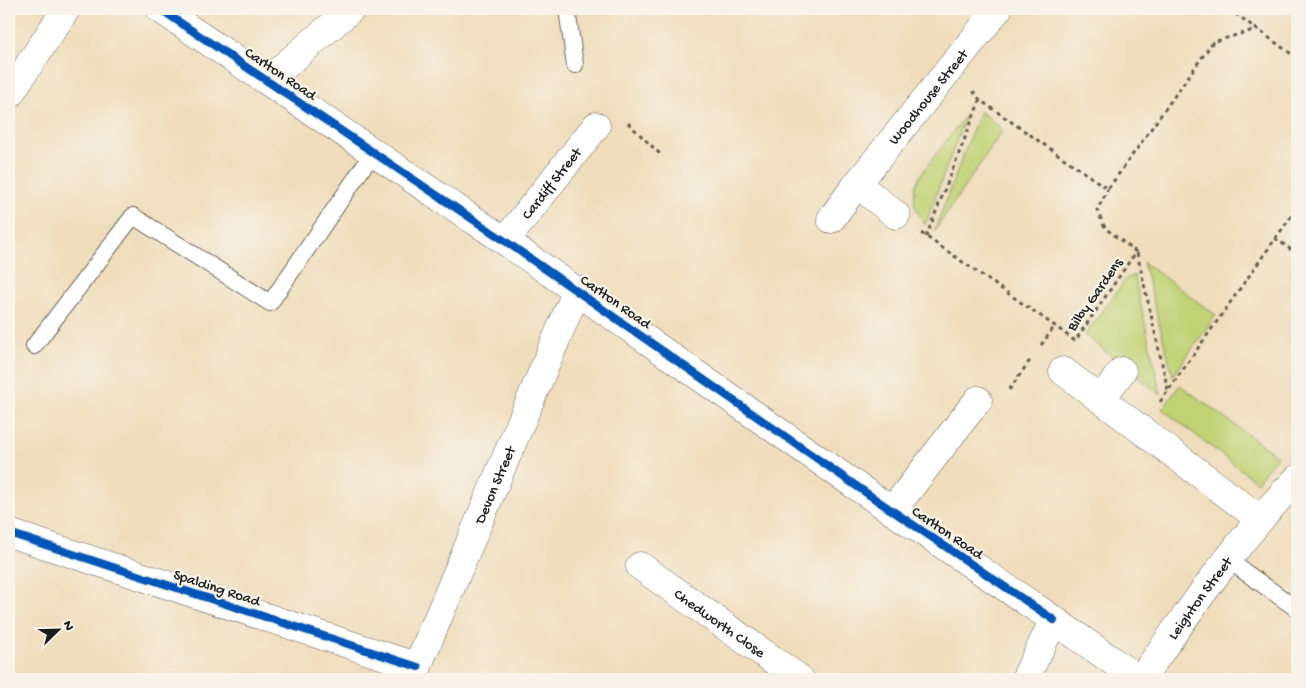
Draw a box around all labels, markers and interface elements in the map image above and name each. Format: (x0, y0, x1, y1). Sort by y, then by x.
street label: Carlton Road (241, 44, 320, 106)
street label: Woodhouse Street (885, 45, 974, 149)
street label: Cardiff Street (519, 143, 588, 224)
street label: Bilby Gardens (1063, 255, 1128, 336)
street label: Carlton Road (576, 272, 655, 334)
street label: Devon Street (471, 442, 521, 528)
street label: Carlton Road (908, 503, 987, 565)
street label: Leighton Street (1165, 553, 1238, 644)
street label: Spalding Road (171, 566, 263, 612)
street label: Chedworth Close (670, 586, 768, 663)
north arrow (32, 606, 82, 656)
text: N (58, 618, 77, 633)

